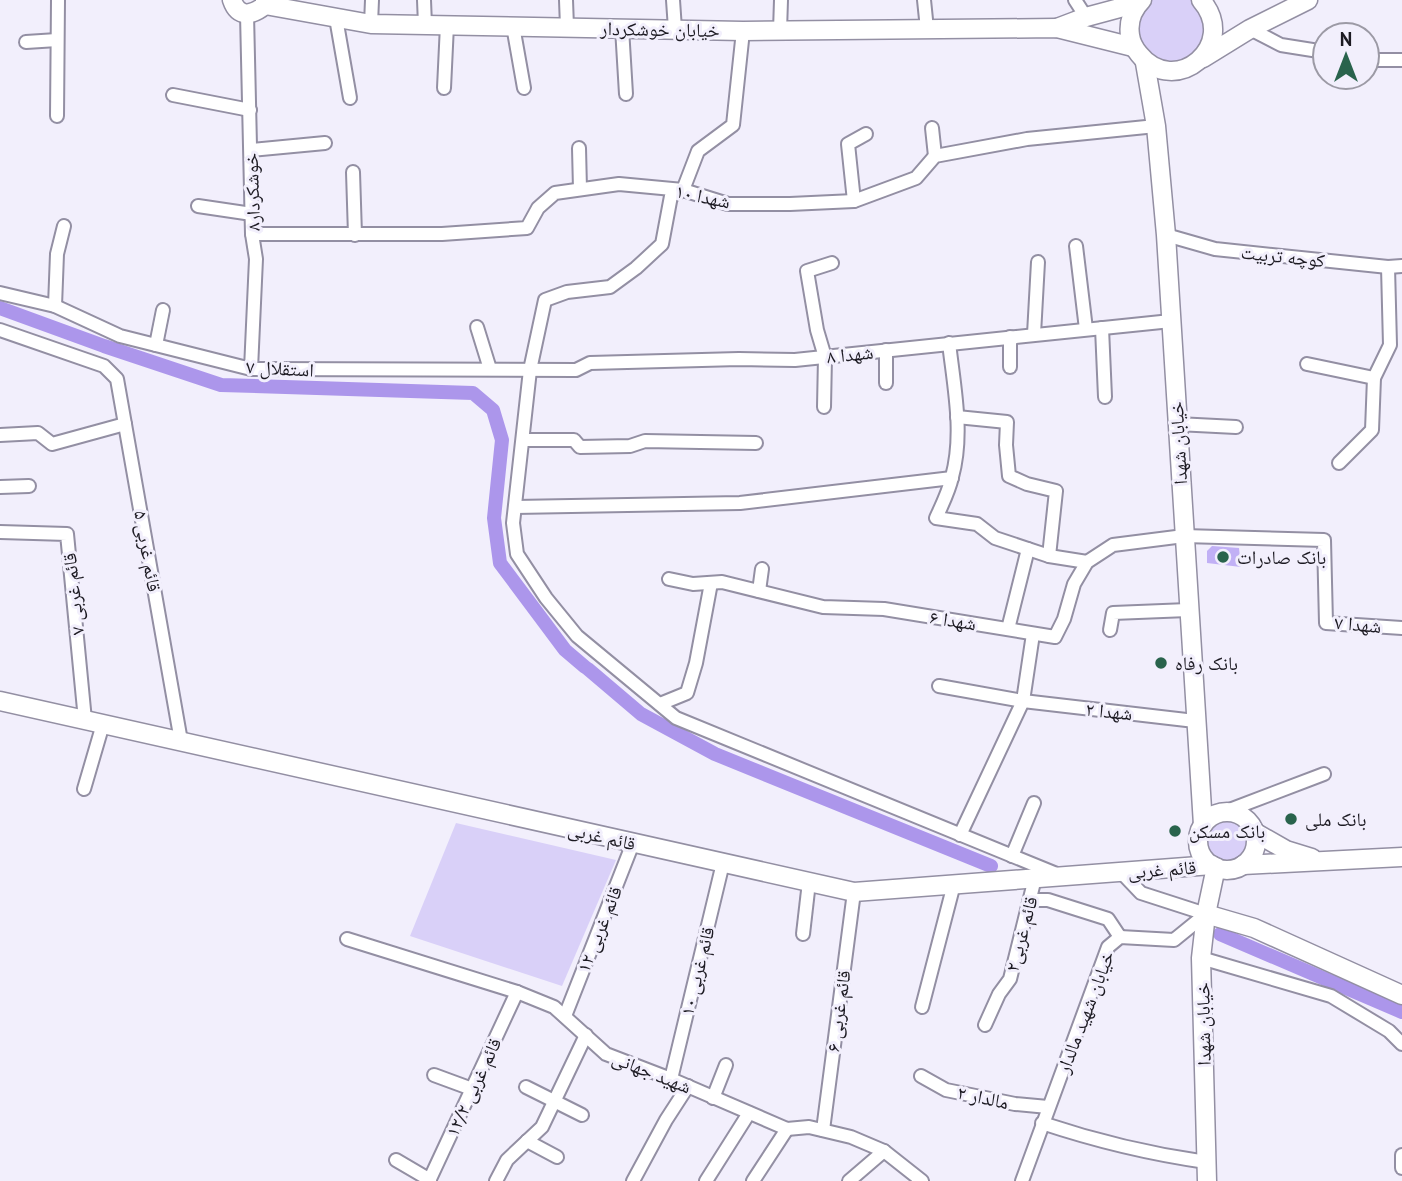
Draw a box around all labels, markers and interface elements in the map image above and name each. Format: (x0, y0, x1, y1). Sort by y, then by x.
street label: خیابان خوشکردار (599, 16, 720, 42)
north arrow (1311, 21, 1381, 91)
text: N (1340, 27, 1352, 51)
street label: خوشکردار۸ (239, 153, 265, 231)
street label: شهدا ۱۰ (673, 179, 733, 213)
street label: کوچه تربیت (1240, 240, 1326, 272)
street label: شهدا ۸ (825, 340, 875, 368)
street label: استقلال ۷ (246, 354, 314, 382)
street label: خیابان شهدا (1164, 401, 1192, 485)
street label: قائم غربی ۵ (128, 508, 167, 594)
place label: بانک صادرات (1237, 545, 1326, 569)
marker: بانک صادرات (1215, 549, 1231, 565)
street label: قائم غربی ۷ (57, 552, 90, 636)
street label: شهدا ۶ (928, 604, 978, 636)
street label: شهدا ۷ (1334, 610, 1382, 638)
place label: بانک رفاه (1175, 651, 1238, 675)
marker: بانک رفاه (1153, 655, 1169, 671)
street label: شهدا ۲ (1084, 697, 1134, 725)
place label: بانک ملی (1305, 807, 1366, 831)
marker: بانک ملی (1283, 811, 1299, 827)
street label: قائم غربی (566, 817, 638, 856)
place label: بانک مسکن (1189, 819, 1265, 843)
marker: بانک مسکن (1167, 823, 1183, 839)
street label: قائم غربی (1127, 855, 1197, 884)
street label: قائم غربی ۱۲ (571, 882, 628, 976)
street label: ۲قائم غربی (999, 894, 1044, 975)
street label: قائم غربی ۱۰ (674, 924, 721, 1018)
street label: خیابان شهید مالدار (1050, 947, 1119, 1077)
street label: قائم غربی ۶ (820, 969, 857, 1054)
street label: خیابان شهدا (1190, 982, 1216, 1066)
street label: قائم غربی ۱۲/۲ (440, 1034, 507, 1141)
street label: شهید جهانی (609, 1045, 695, 1099)
street label: مالدار ۲ (955, 1080, 1011, 1114)

